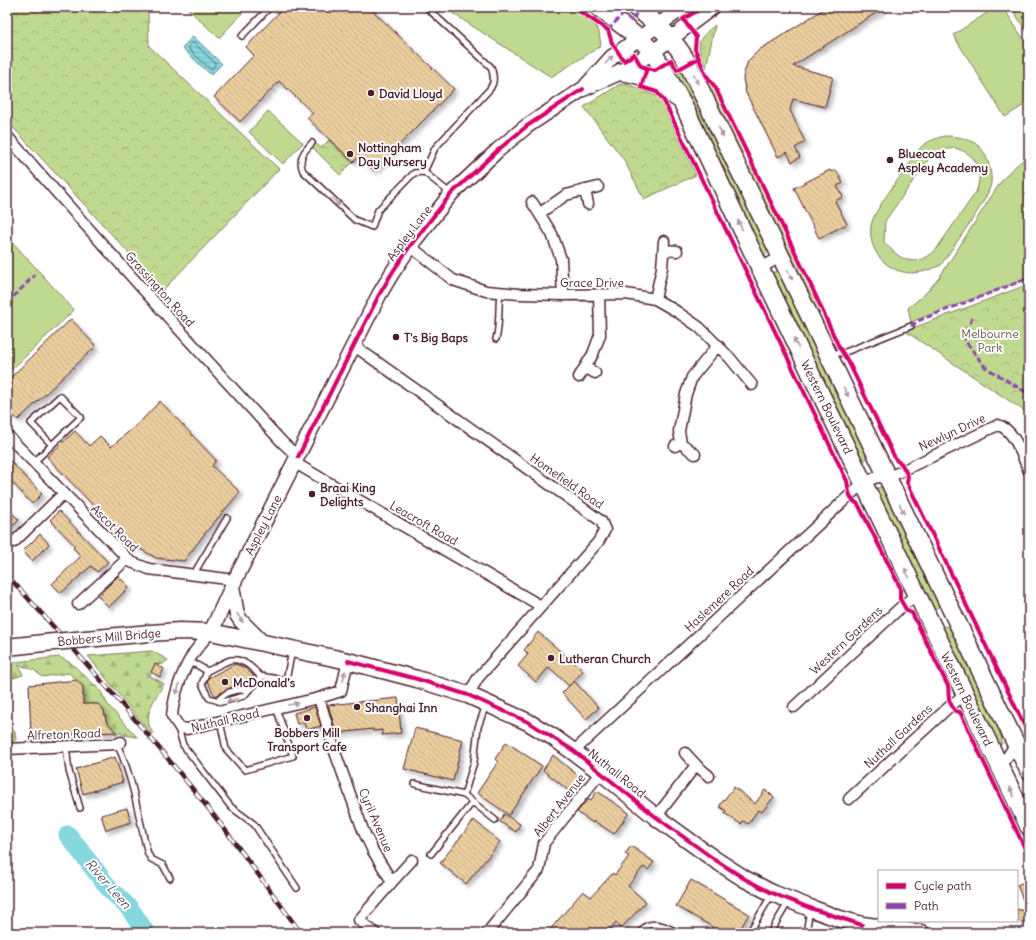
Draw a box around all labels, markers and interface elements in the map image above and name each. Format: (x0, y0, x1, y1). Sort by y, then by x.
one-way arrow (604, 55, 614, 65)
one-way arrow (693, 73, 699, 85)
place label: David Lloyd (379, 86, 443, 102)
marker: David Lloyd (366, 88, 376, 98)
one-way arrow (718, 126, 724, 138)
place label: Nottingham Day Nursery (358, 140, 427, 170)
place label: Bluecoat Aspley Academy (898, 146, 988, 176)
marker: Nottingham Day Nursery (345, 149, 355, 159)
marker: Bluecoat Aspley Academy (885, 155, 895, 165)
one-way arrow (331, 197, 341, 207)
street label: Aspley Lane (383, 202, 435, 264)
one-way arrow (737, 220, 743, 231)
street label: Grassington Road (122, 248, 198, 330)
one-way arrow (787, 269, 793, 280)
street label: Grace Drive (560, 275, 624, 290)
park label: Melbourne Park (961, 326, 1019, 355)
place label: T's Big Baps (404, 330, 469, 346)
marker: T's Big Baps (391, 332, 401, 342)
one-way arrow (793, 337, 799, 349)
street label: Western Boulevard (798, 358, 856, 456)
one-way arrow (843, 386, 849, 397)
street label: Newlyn Drive (916, 410, 988, 454)
street label: Homefield Road (527, 450, 607, 512)
place label: Braai King Delights (320, 480, 376, 510)
marker: Braai King Delights (307, 489, 317, 499)
street label: Aspley Lane (241, 492, 285, 558)
street label: Leacroft Road (387, 498, 461, 548)
street label: Ascot Road (88, 501, 142, 555)
one-way arrow (899, 503, 905, 515)
street label: Haslemere Road (681, 563, 757, 635)
one-way arrow (904, 568, 910, 579)
street label: Western Gardens (807, 603, 885, 677)
one-way arrow (237, 612, 244, 624)
street label: Bobbers Mill Bridge (57, 625, 161, 649)
street label: Western Boulevard (938, 650, 996, 748)
place label: Lutheran Church (559, 651, 651, 666)
marker: Lutheran Church (546, 653, 556, 663)
one-way arrow (342, 670, 348, 682)
place label: McDonald's (233, 675, 296, 690)
marker: McDonald's (220, 677, 230, 687)
one-way arrow (175, 684, 181, 696)
one-way arrow (226, 697, 238, 703)
place label: Shanghai Inn (365, 700, 438, 716)
one-way arrow (287, 701, 299, 707)
street label: Nuthall Gardens (861, 701, 935, 771)
marker: Shanghai Inn (352, 702, 362, 712)
street label: Nuthall Road (189, 705, 261, 735)
marker: Bobbers Mill Transport Cafe (302, 713, 312, 723)
street label: Alfreton Road (27, 725, 101, 743)
place label: Bobbers Mill Transport Cafe (267, 725, 347, 755)
street label: Nuthall Road (585, 745, 649, 801)
street label: Albert Avenue (530, 771, 588, 839)
street label: Cyril Avenue (356, 786, 396, 854)
one-way arrow (1009, 786, 1015, 797)
water label: River Leen (82, 855, 135, 913)
legend (878, 870, 1018, 922)
text: Cycle path (914, 878, 971, 893)
text: Path (914, 898, 939, 913)

